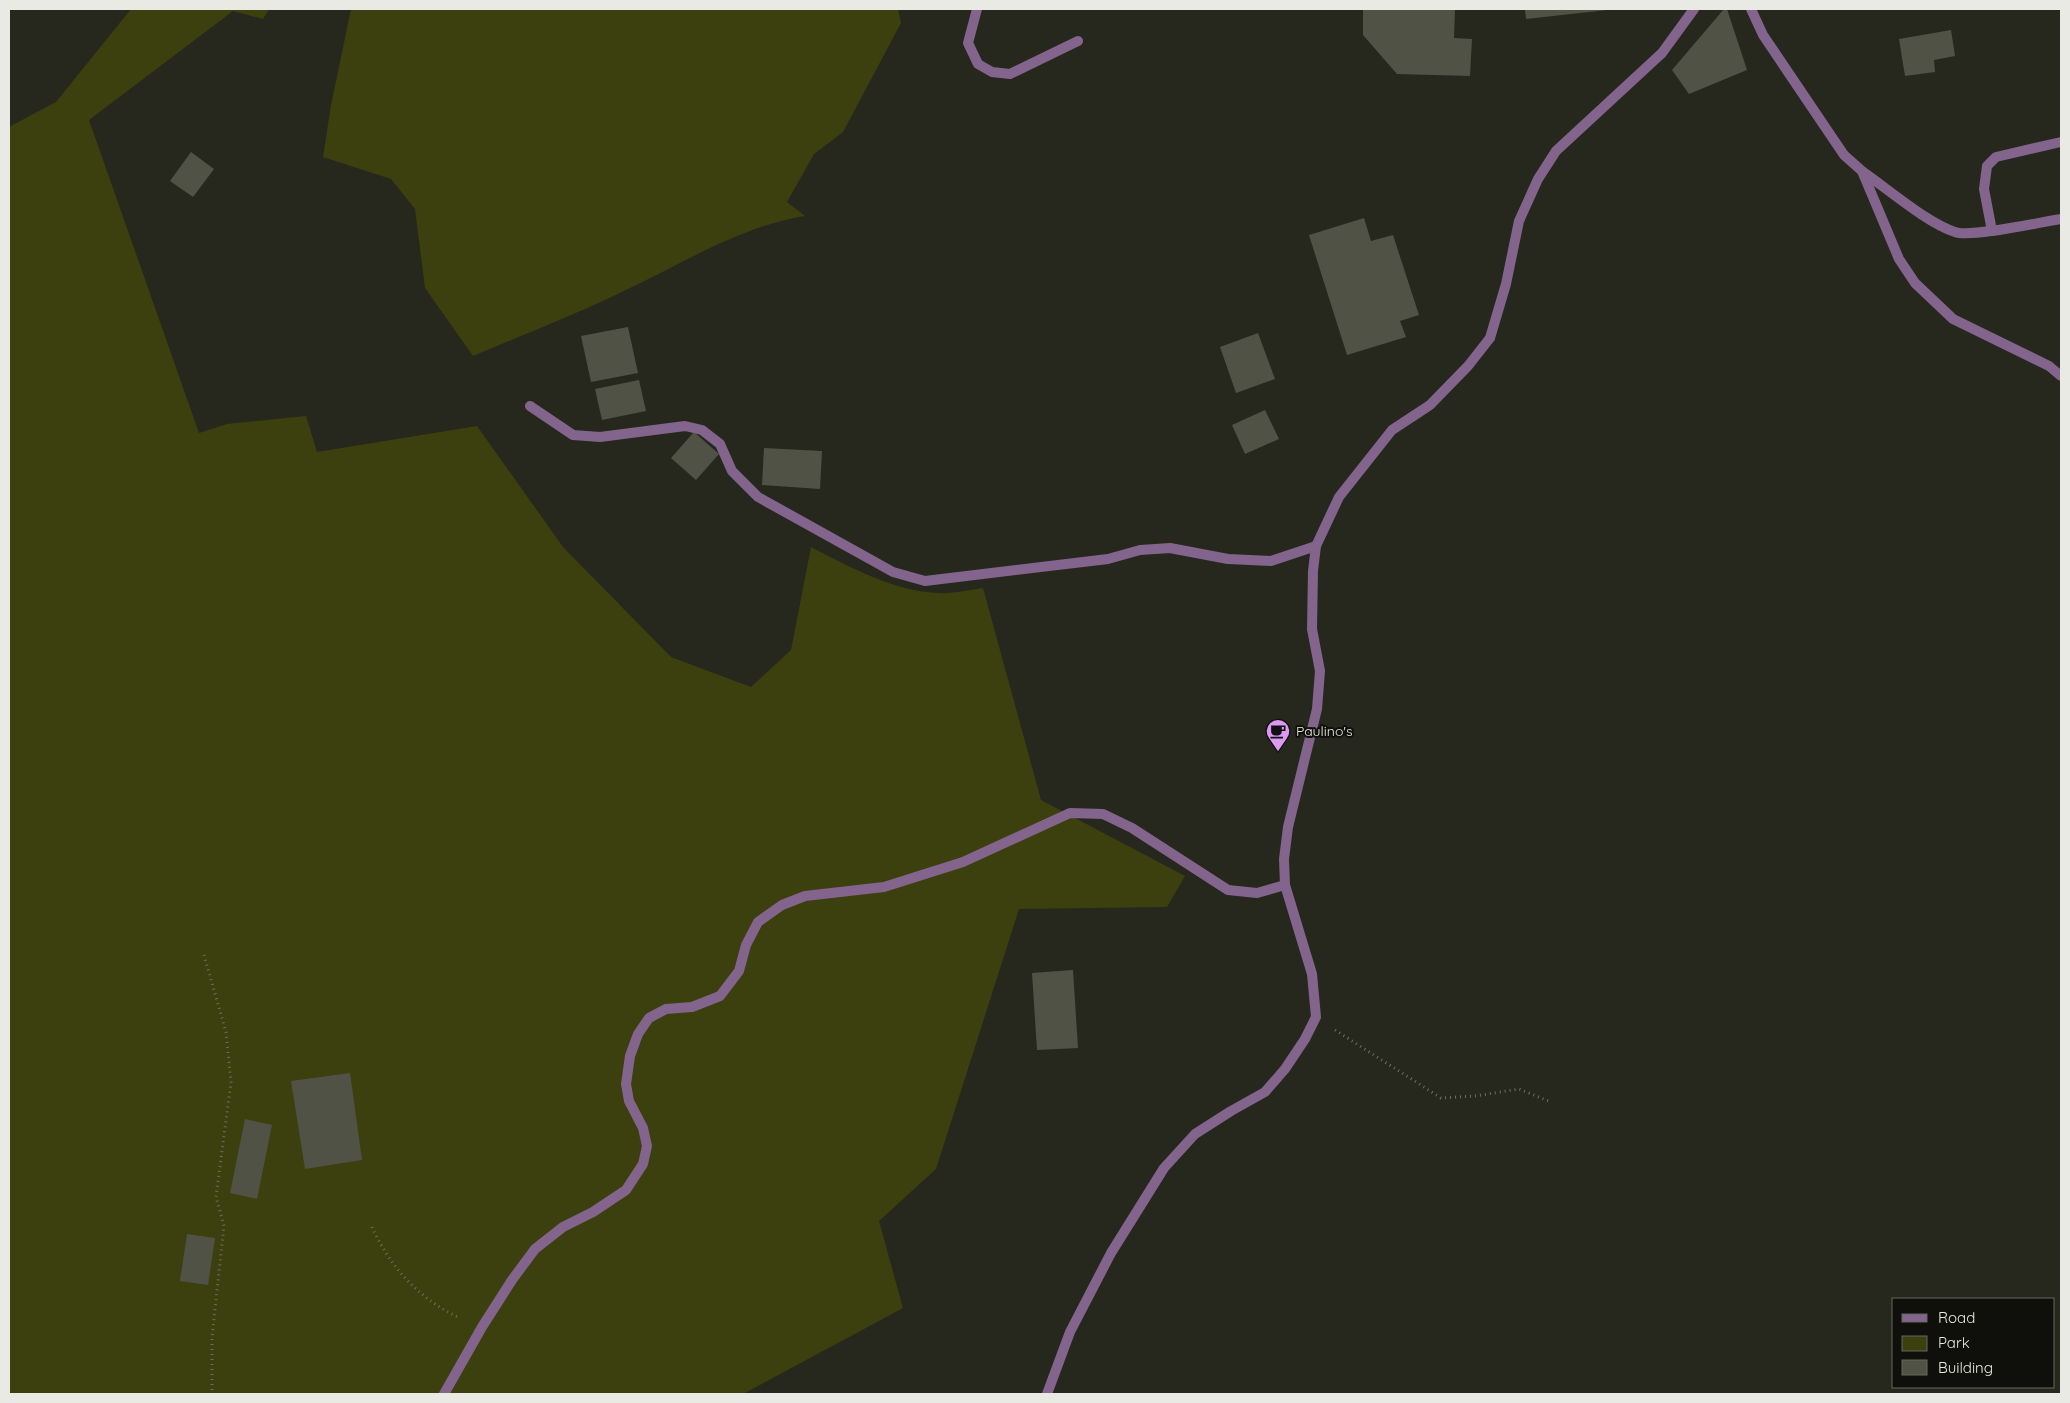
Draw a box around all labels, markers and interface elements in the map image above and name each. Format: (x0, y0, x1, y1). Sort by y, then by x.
cafe icon: Paulino's (1265, 718, 1291, 752)
place label: Paulino's (1296, 722, 1353, 740)
legend (1892, 1298, 2055, 1388)
text: Road (1938, 1308, 1975, 1327)
text: Park (1938, 1333, 1970, 1352)
text: Building (1938, 1358, 1993, 1377)

